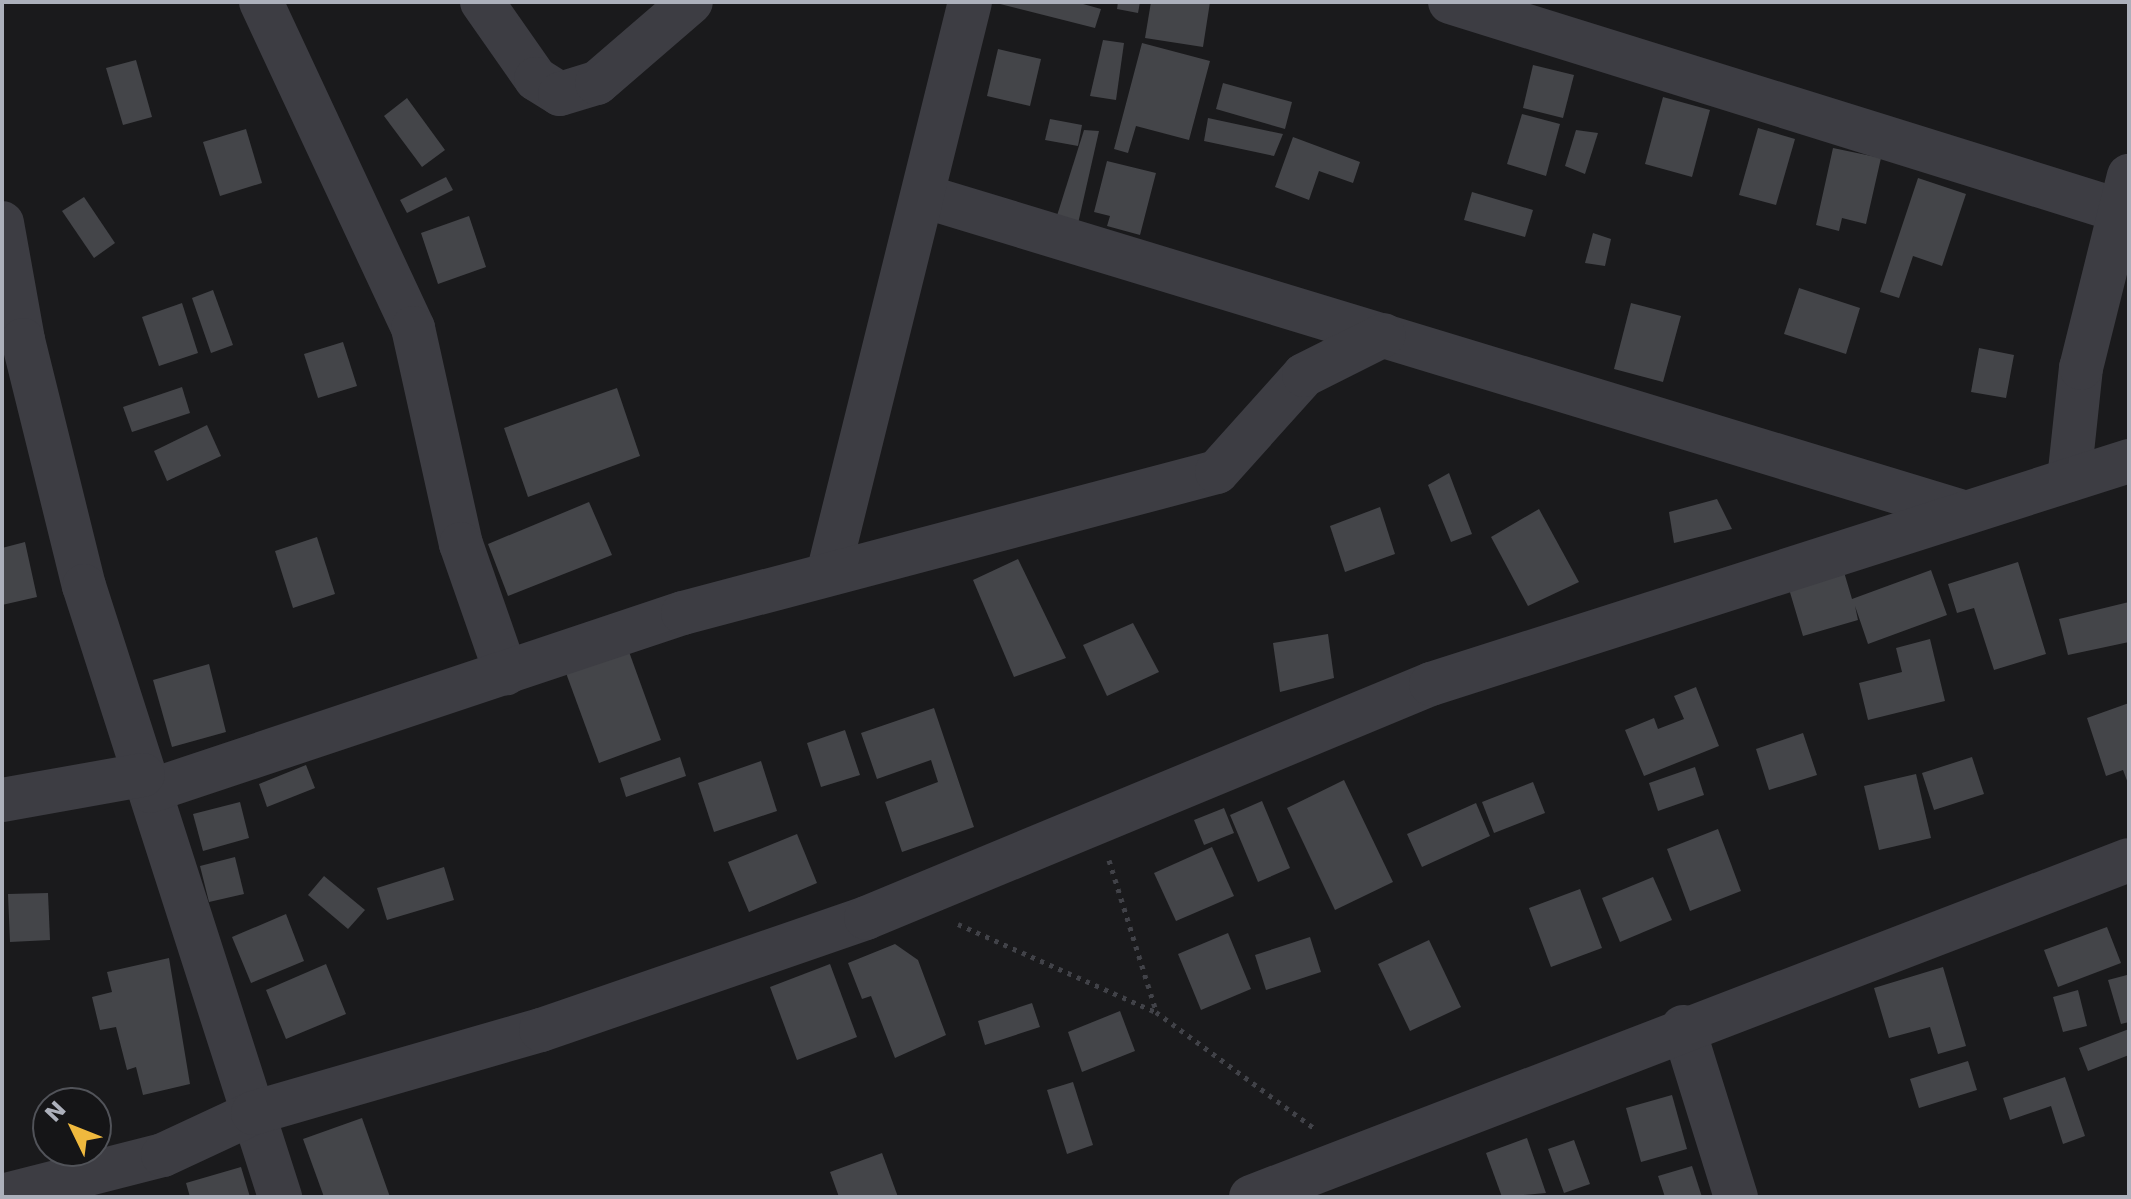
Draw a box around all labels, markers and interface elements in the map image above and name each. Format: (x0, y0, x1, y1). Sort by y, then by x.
north arrow (32, 1087, 112, 1167)
text: N (40, 1096, 71, 1127)

